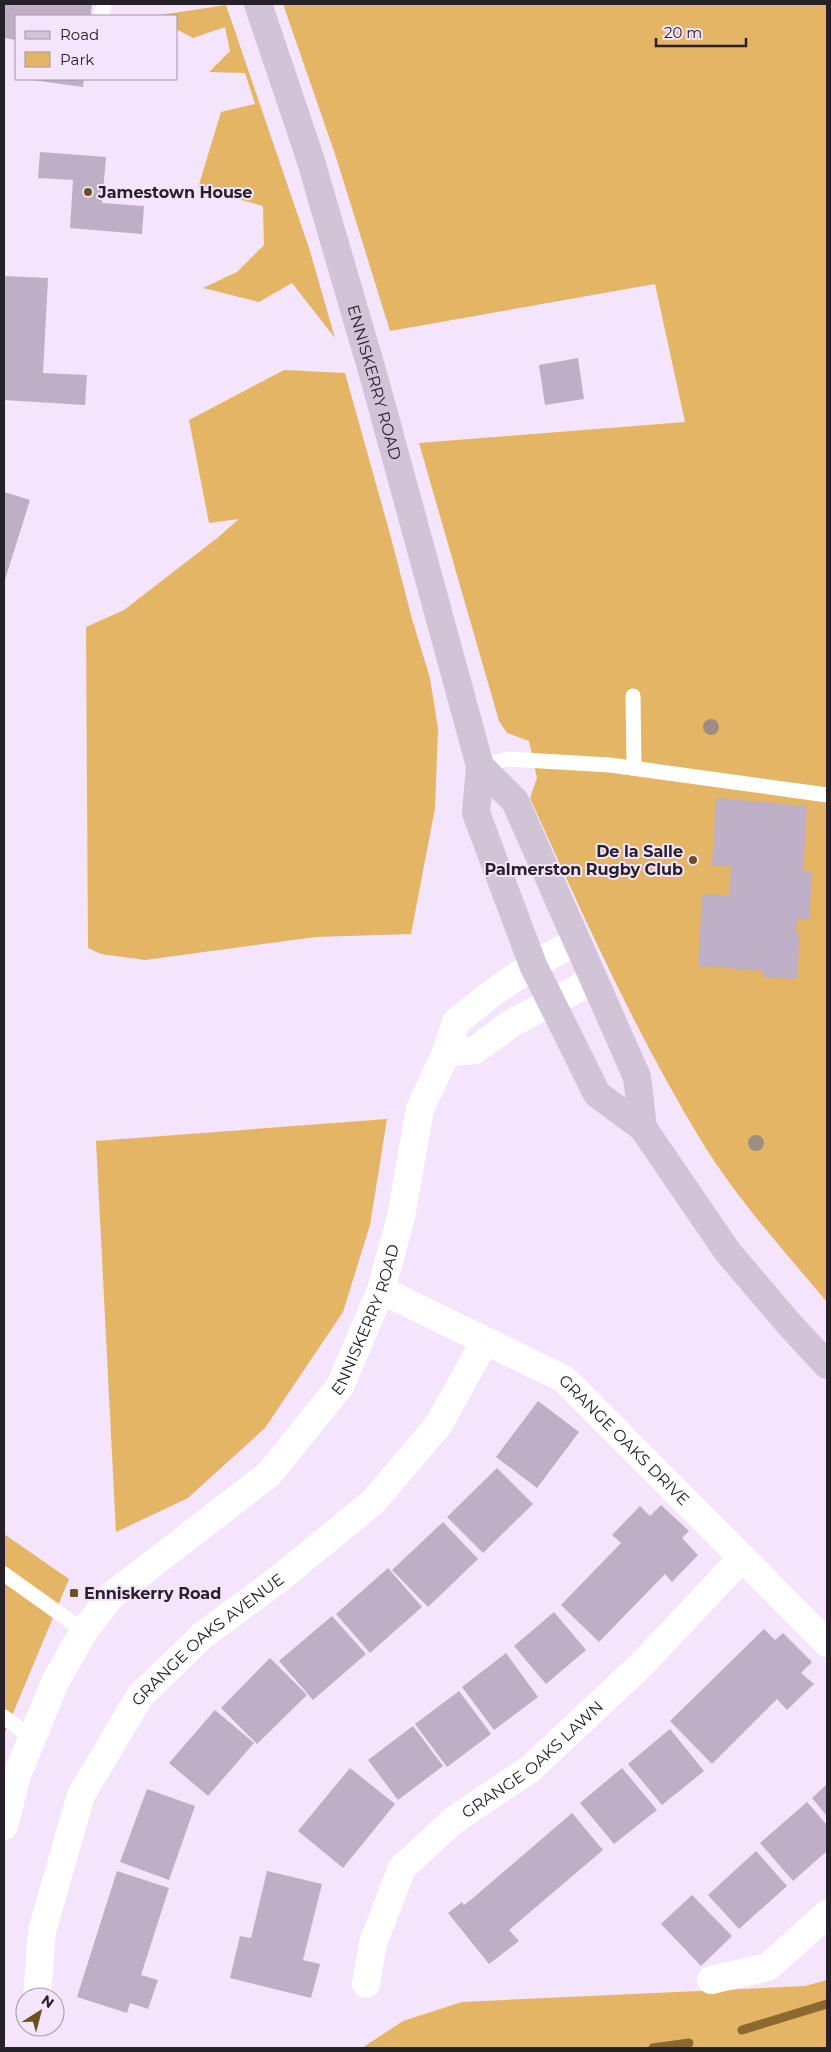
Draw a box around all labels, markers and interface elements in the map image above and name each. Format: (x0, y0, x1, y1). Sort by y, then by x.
legend (15, 15, 178, 80)
scale bar (656, 15, 746, 47)
text: 20 m (664, 23, 702, 42)
text: Road (60, 25, 99, 44)
text: Park (60, 50, 94, 69)
place label: Jamestown House (97, 183, 252, 202)
marker: Jamestown House (82, 186, 94, 198)
street label: ENNISKERRY ROAD (343, 303, 405, 462)
place label: De la Salle Palmerston Rugby Club (484, 842, 683, 879)
marker: De la Salle Palmerston Rugby Club (687, 854, 699, 866)
street label: ENNISKERRY ROAD (327, 1242, 403, 1399)
street label: GRANGE OAKS DRIVE (555, 1371, 693, 1509)
street label: GRANGE OAKS AVENUE (128, 1570, 288, 1709)
place label: Enniskerry Road (84, 1584, 221, 1603)
marker: Enniskerry Road (68, 1587, 80, 1599)
street label: GRANGE OAKS LAWN (458, 1697, 607, 1822)
north arrow (15, 1987, 65, 2037)
text: N (38, 1991, 58, 2012)

